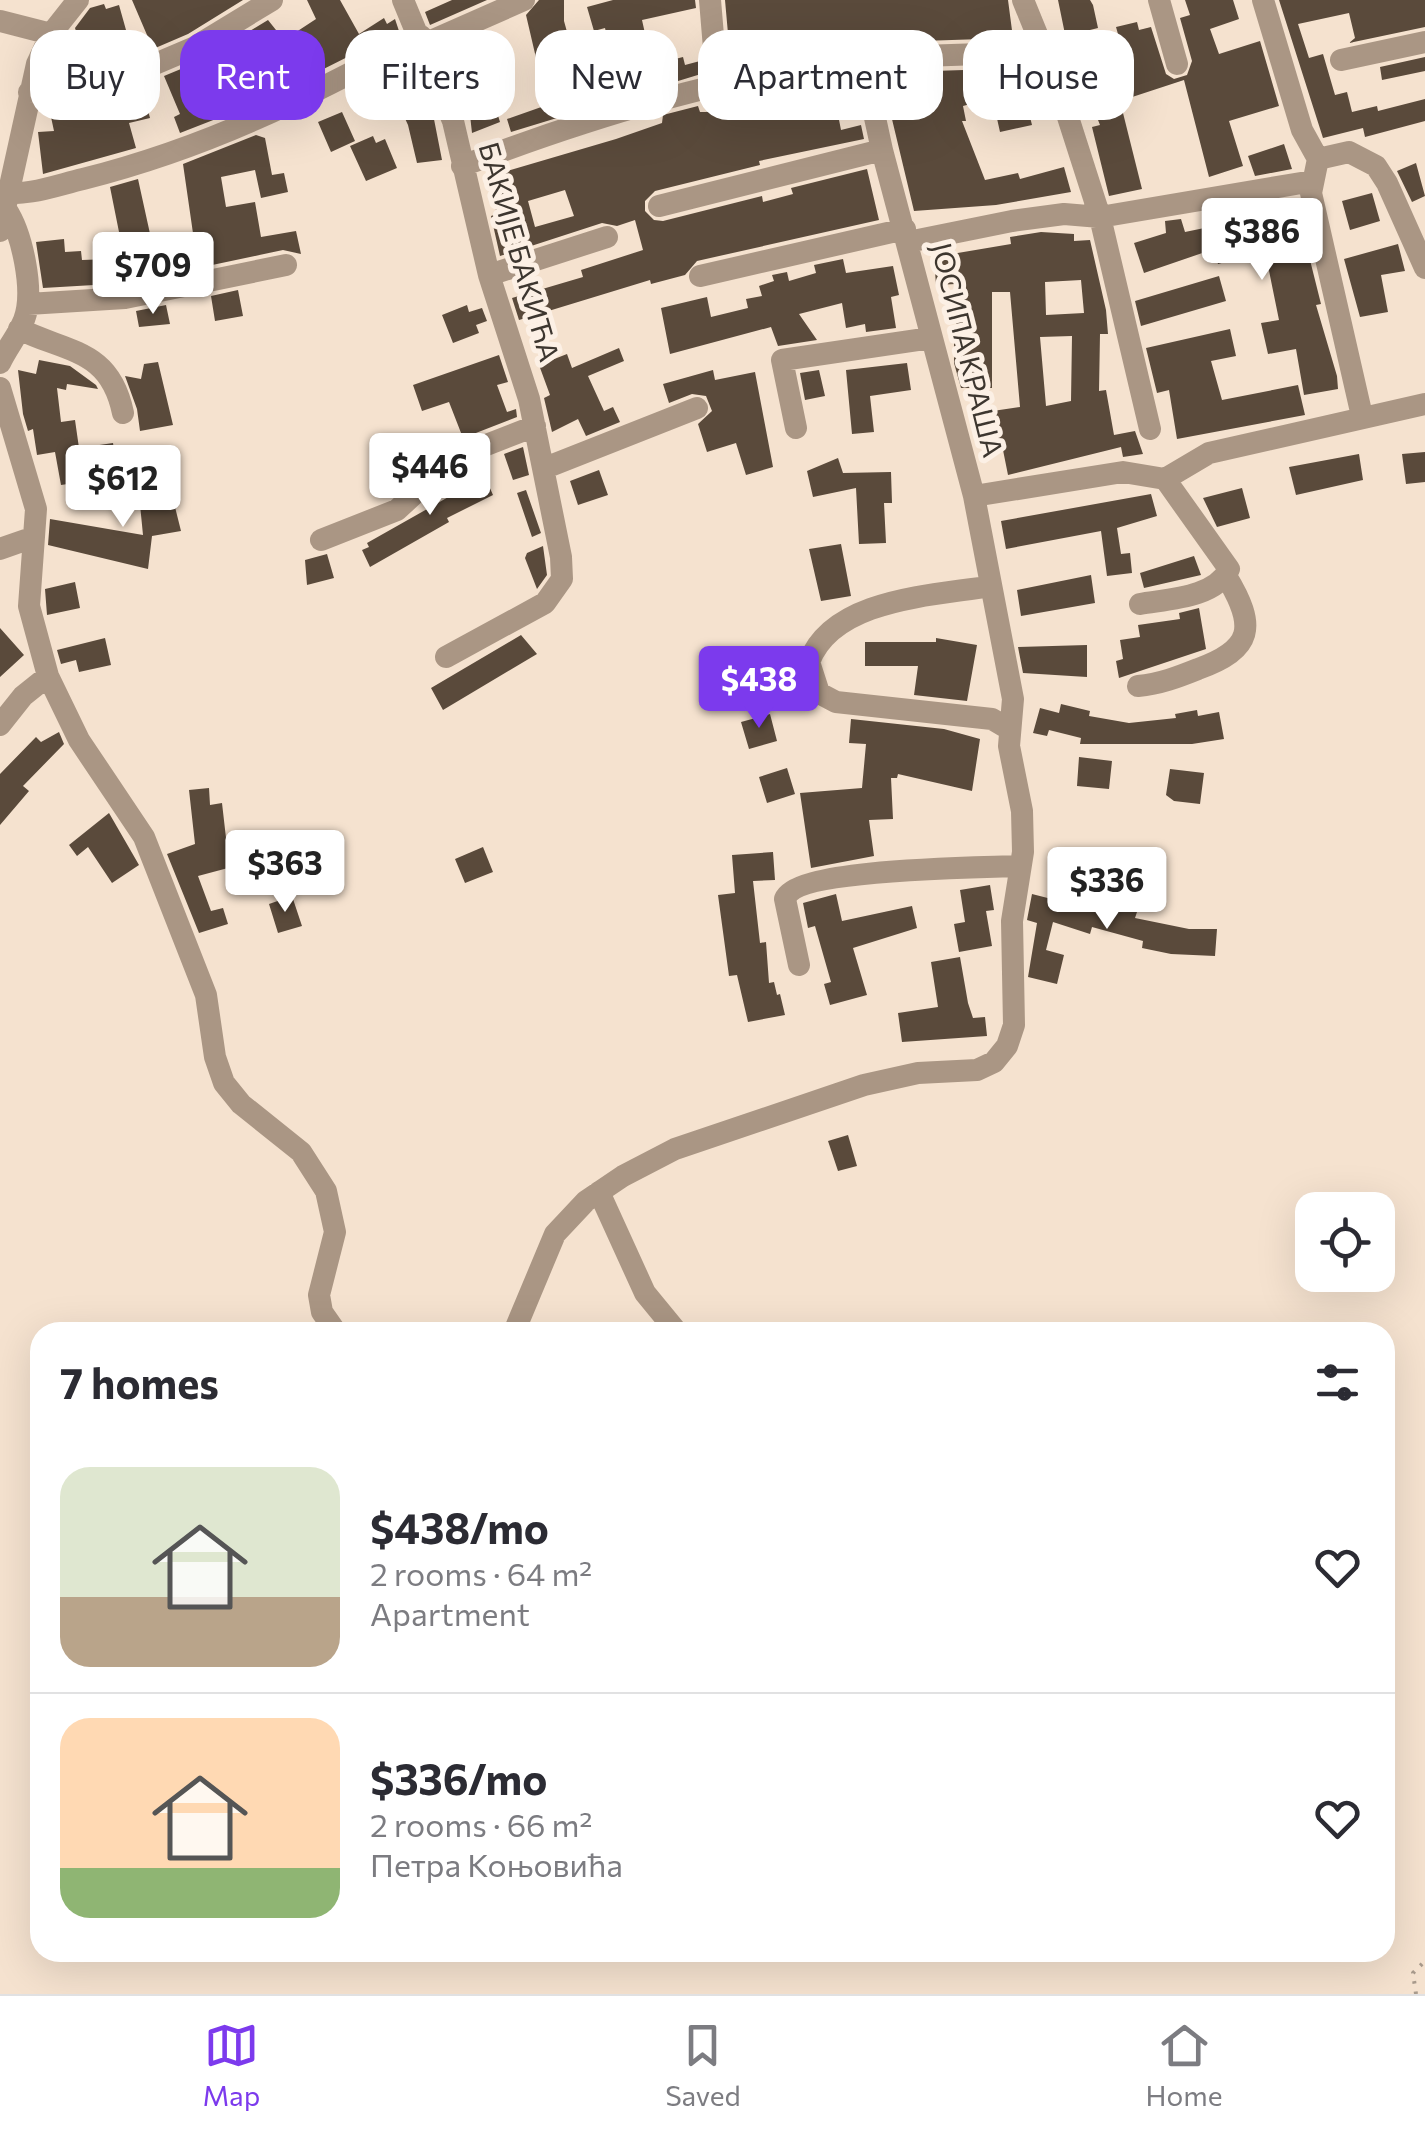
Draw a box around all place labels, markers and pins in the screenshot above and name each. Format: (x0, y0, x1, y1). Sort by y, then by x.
pin: $386 (1203, 198, 1321, 283)
pin: $709 (94, 232, 212, 317)
pin: $446 (371, 433, 489, 518)
pin: $612 (64, 445, 182, 530)
pin: $438 (700, 646, 818, 731)
pin: $363 (226, 830, 344, 915)
pin: $336 (1048, 847, 1166, 932)

